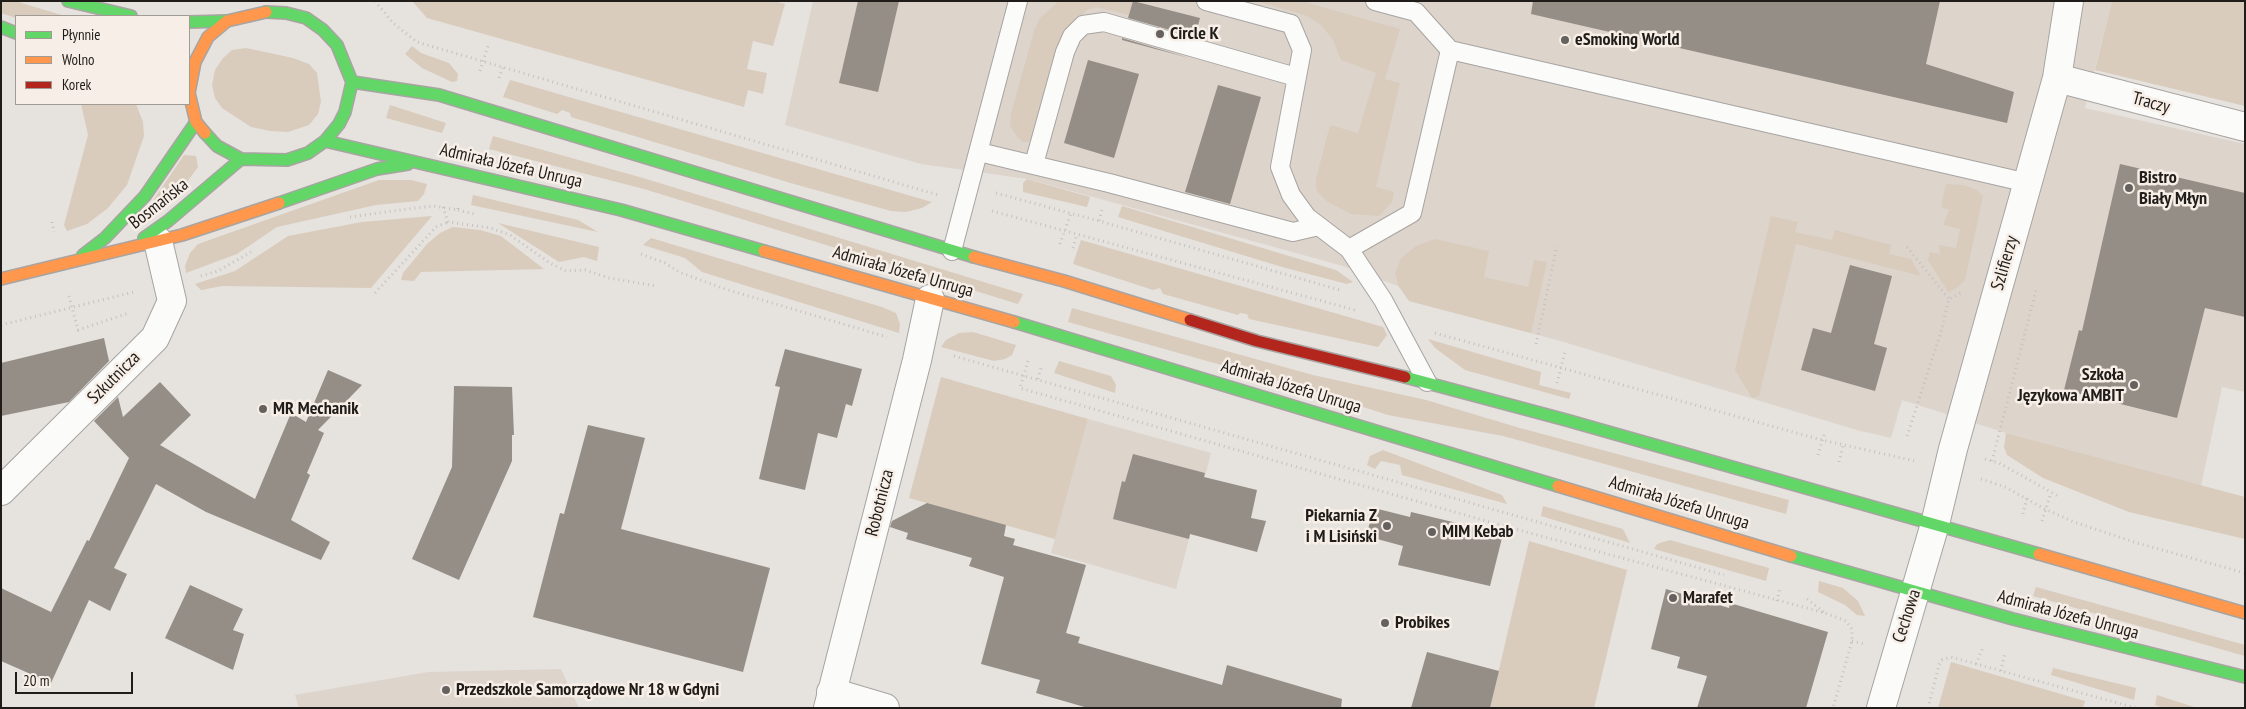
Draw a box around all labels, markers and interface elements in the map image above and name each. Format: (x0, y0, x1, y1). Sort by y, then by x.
legend (15, 15, 190, 105)
place label: Circle K (1170, 23, 1219, 45)
text: Płynnie (62, 25, 101, 44)
marker: Circle K (1154, 28, 1166, 40)
place label: eSmoking World (1575, 29, 1680, 51)
marker: eSmoking World (1559, 34, 1571, 46)
text: Wolno (62, 50, 95, 69)
text: Korek (62, 75, 91, 94)
street label: Traczy (2130, 88, 2172, 118)
street label: Admirała Józefa Unruga (438, 139, 584, 193)
place label: Bistro Biały Młyn (2139, 167, 2207, 210)
street label: Bosmańska (125, 174, 193, 234)
marker: Bistro Biały Młyn (2123, 182, 2135, 194)
street label: Szlifierzy (1987, 233, 2023, 293)
street label: Admirała Józefa Unruga (830, 242, 976, 302)
street label: Szkutnicza (83, 347, 145, 409)
street label: Admirała Józefa Unruga (1218, 355, 1364, 419)
place label: Szkoła Językowa AMBIT (2018, 364, 2124, 406)
marker: Szkoła Językowa AMBIT (2128, 379, 2140, 391)
place label: MR Mechanik (273, 398, 359, 420)
marker: MR Mechanik (257, 403, 269, 415)
street label: Robotnicza (861, 467, 899, 539)
street label: Admirała Józefa Unruga (1606, 471, 1752, 535)
place label: Piekarnia Z i M Lisiński (1305, 505, 1377, 548)
marker: Piekarnia Z i M Lisiński (1381, 520, 1393, 532)
place label: MIM Kebab (1442, 521, 1514, 543)
marker: MIM Kebab (1426, 526, 1438, 538)
street label: Admirała Józefa Unruga (1995, 586, 2141, 644)
place label: Marafet (1683, 587, 1733, 609)
street label: Cechowa (1888, 587, 1926, 645)
marker: Marafet (1667, 592, 1679, 604)
place label: Probikes (1395, 612, 1450, 634)
marker: Probikes (1379, 617, 1391, 629)
scale bar (18, 662, 135, 694)
text: 20 m (23, 671, 49, 690)
place label: Przedszkole Samorządowe Nr 18 w Gdyni (456, 679, 719, 701)
marker: Przedszkole Samorządowe Nr 18 w Gdyni (440, 684, 452, 696)

